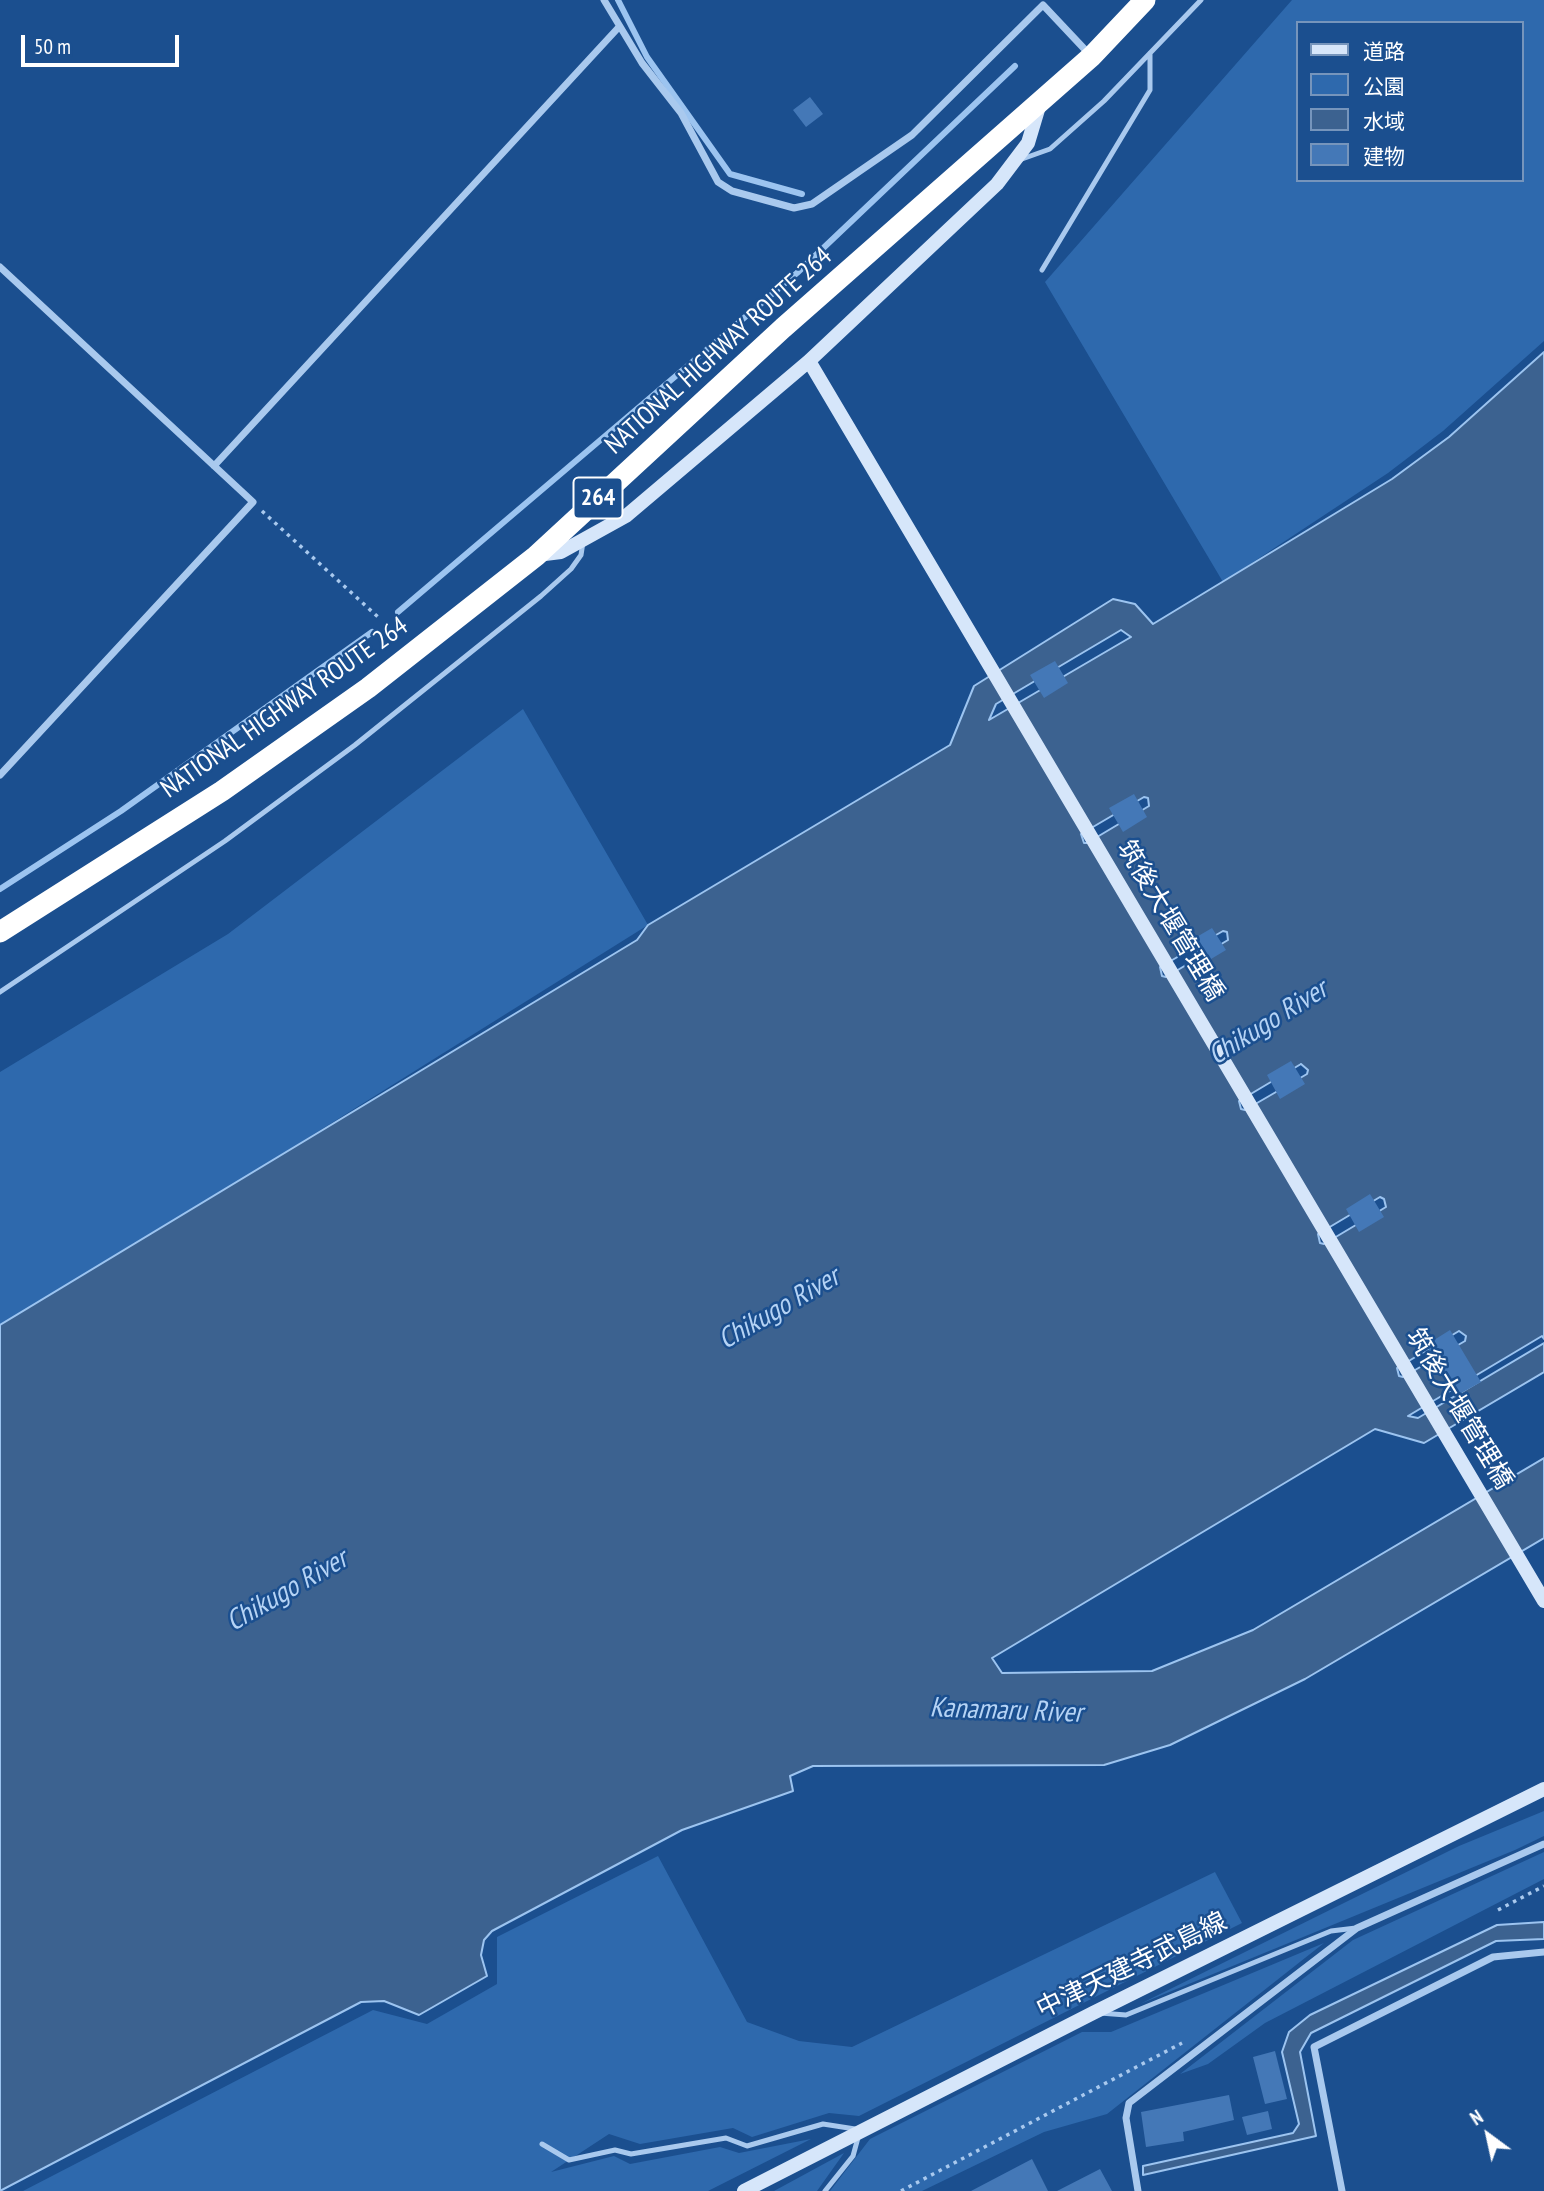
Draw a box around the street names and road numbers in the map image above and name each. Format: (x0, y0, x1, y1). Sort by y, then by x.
street label: NATIONAL HIGHWAY ROUTE 264 (599, 241, 839, 461)
road number: 264 (574, 477, 622, 518)
street label: NATIONAL HIGHWAY ROUTE 264 (156, 611, 414, 805)
street label: 筑後大堰管理橋 (1110, 835, 1230, 1007)
street label: 筑後大堰管理橋 (1399, 1323, 1519, 1495)
street label: 中津天建寺武島線 (1032, 1906, 1232, 2026)

